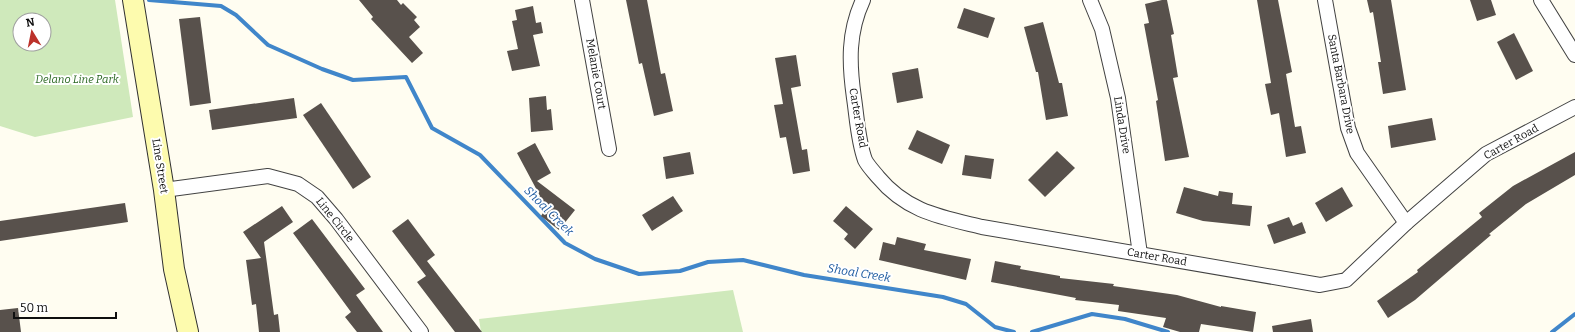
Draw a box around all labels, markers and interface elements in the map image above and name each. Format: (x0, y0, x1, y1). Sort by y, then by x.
north arrow (12, 12, 52, 52)
text: N (25, 15, 36, 30)
street label: Santa Barbara Drive (1325, 33, 1357, 135)
street label: Melanie Court (583, 37, 609, 111)
park label: Delano Line Park (35, 73, 120, 86)
street label: Carter Road (846, 87, 870, 149)
street label: Linda Drive (1111, 95, 1133, 155)
street label: Carter Road (1481, 121, 1541, 162)
street label: Line Street (149, 138, 171, 194)
water label: Shoal Creek (521, 183, 577, 239)
street label: Line Circle (313, 195, 357, 245)
street label: Carter Road (1126, 245, 1188, 269)
water label: Shoal Creek (826, 261, 892, 285)
scale bar (14, 294, 116, 320)
text: 50 m (20, 301, 49, 315)

